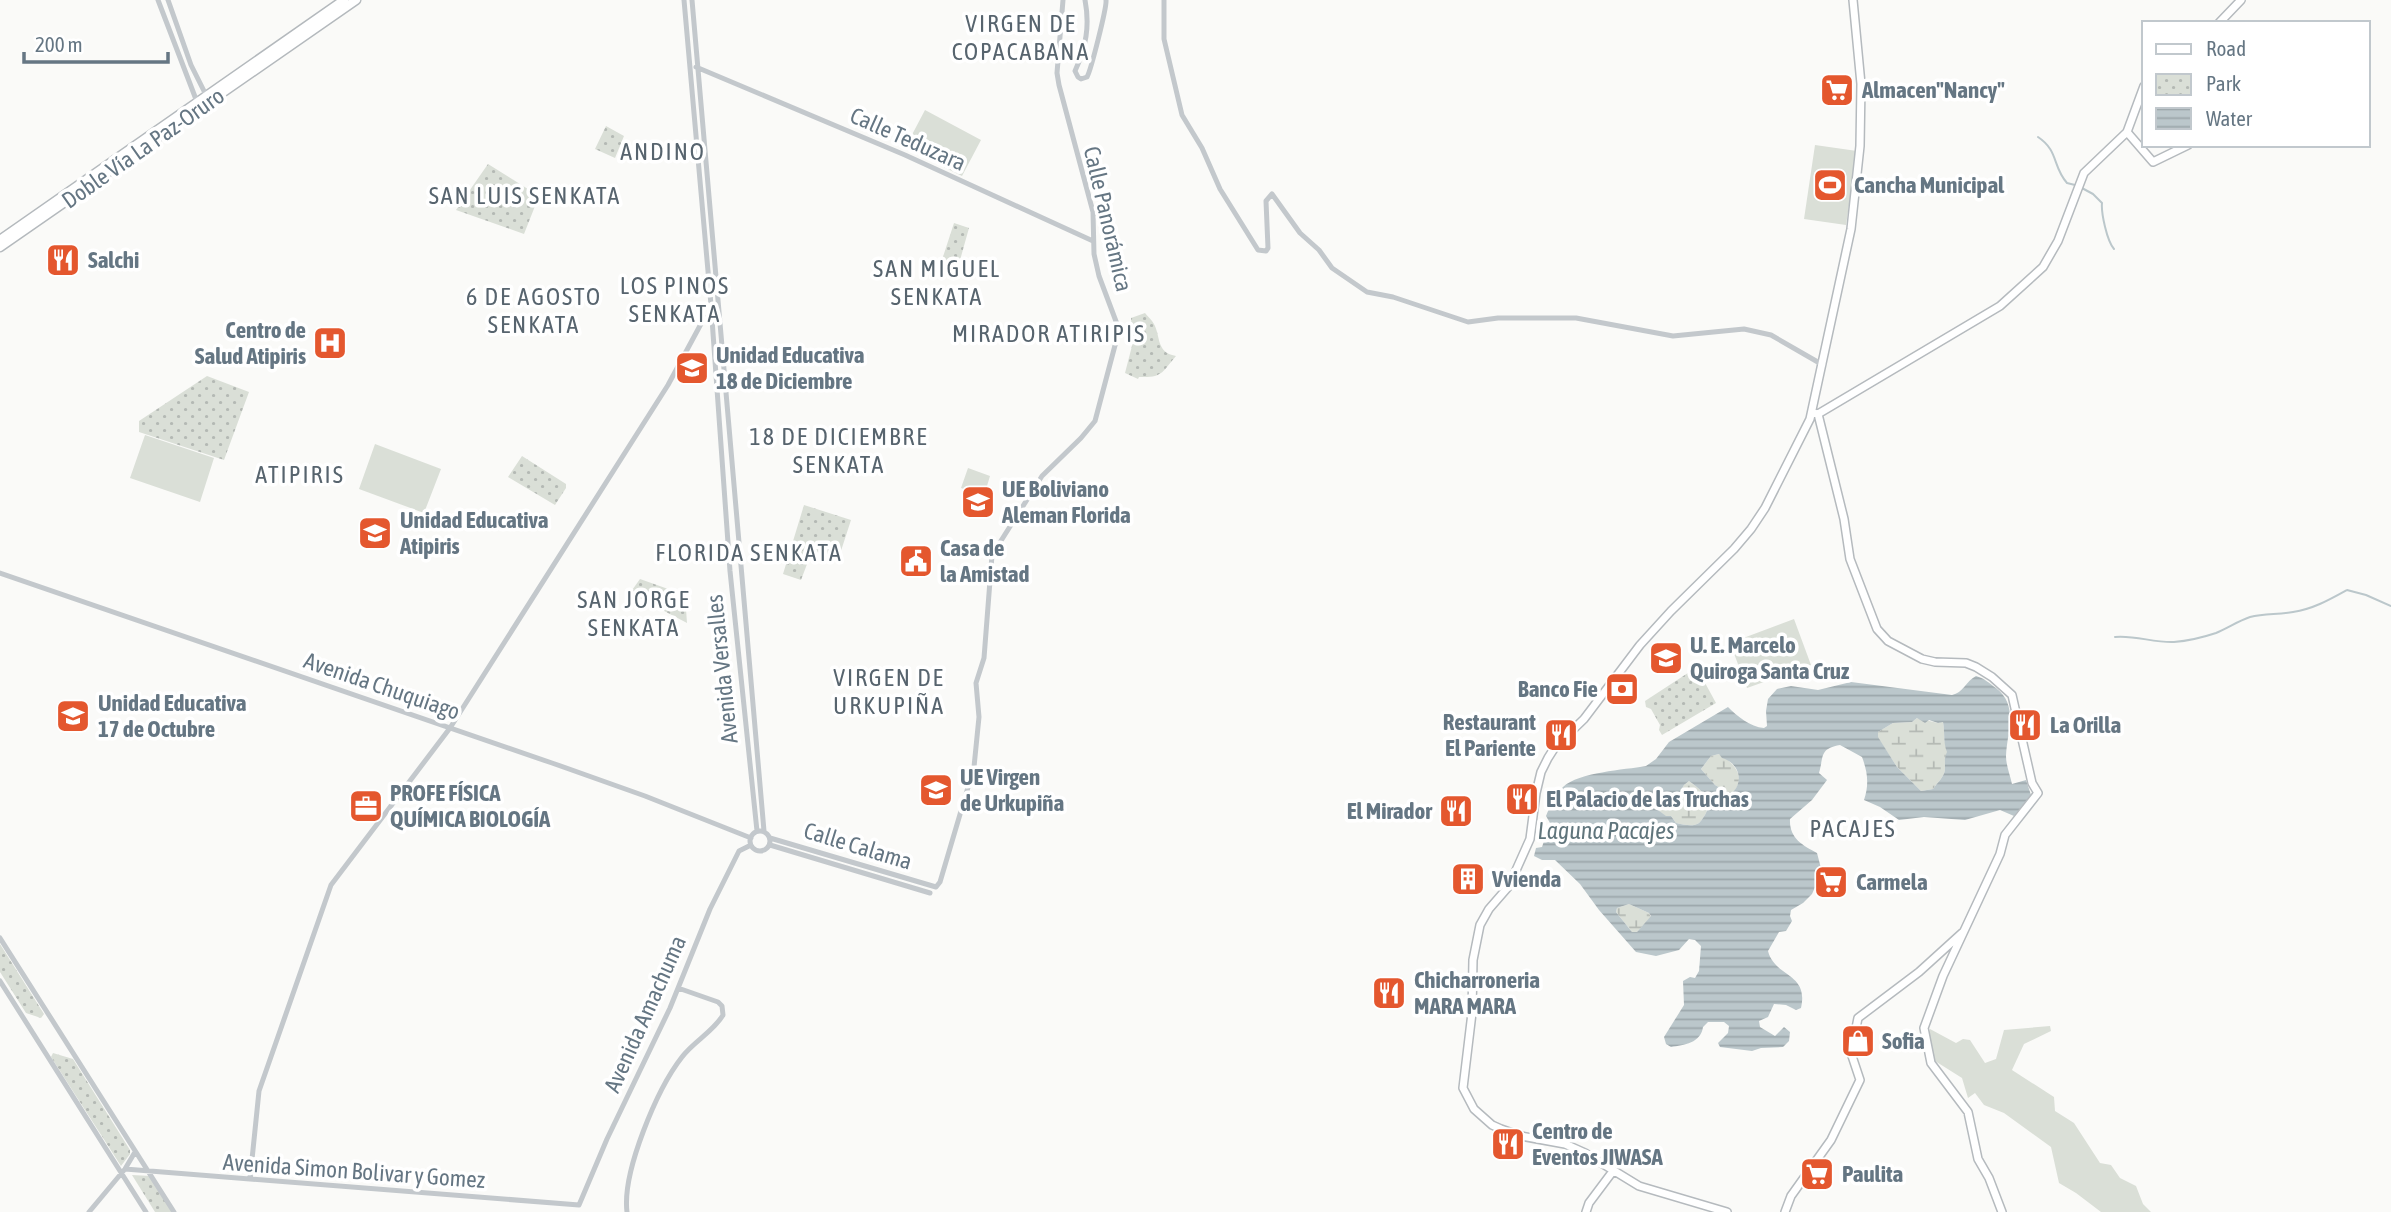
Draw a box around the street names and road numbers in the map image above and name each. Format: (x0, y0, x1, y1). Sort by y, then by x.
street label: Doble Vía La Paz-Oruro (57, 82, 229, 214)
street label: Calle Teduzara (846, 102, 970, 176)
street label: Calle Panorámica (1079, 144, 1137, 294)
street label: Avenida Versalles (701, 593, 743, 745)
street label: Avenida Chuquiago (301, 647, 463, 725)
street label: Calle Calama (801, 817, 915, 875)
street label: Avenida Amachuma (599, 932, 691, 1096)
street label: Avenida Simon Bolivar y Gomez (222, 1149, 486, 1193)

